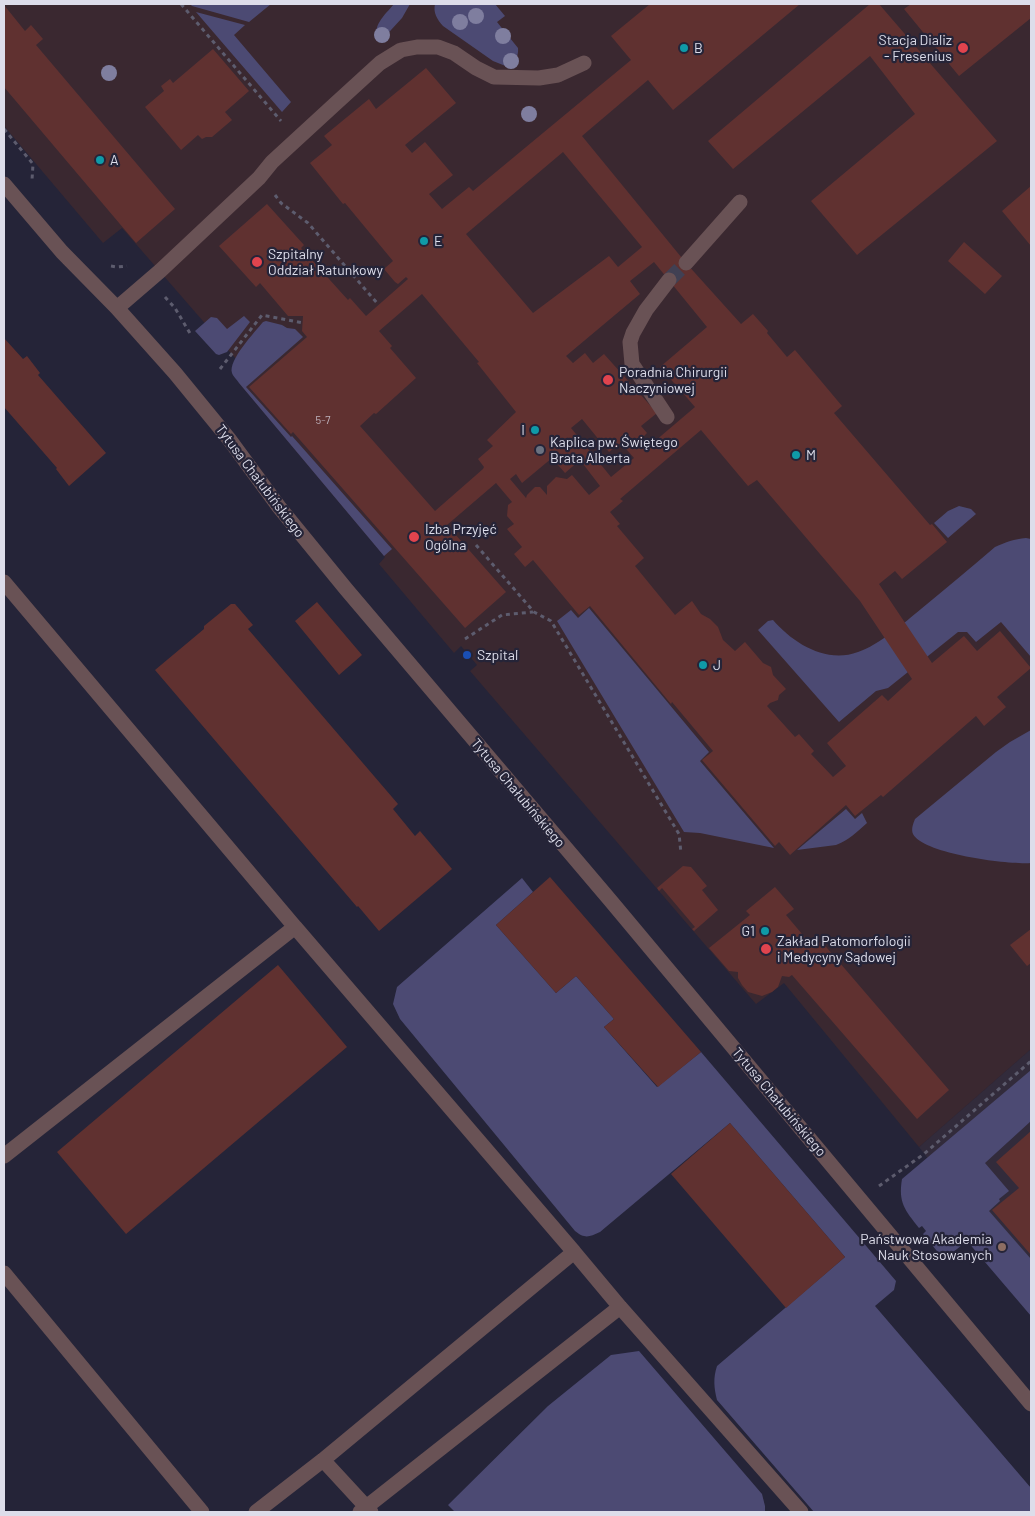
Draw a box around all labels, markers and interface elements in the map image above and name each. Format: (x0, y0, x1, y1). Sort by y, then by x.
place label: Stacja Dializ - Fresenius (879, 32, 952, 64)
place label: B (694, 40, 703, 56)
marker: Stacja Dializ - Fresenius (956, 41, 970, 55)
marker: B (678, 42, 690, 54)
place label: A (110, 152, 118, 168)
marker: A (94, 154, 106, 166)
place label: E (434, 233, 442, 249)
marker: E (418, 235, 430, 247)
place label: Szpitalny Oddział Ratunkowy (268, 246, 383, 278)
marker: Szpitalny Oddział Ratunkowy (250, 255, 264, 269)
place label: Poradnia Chirurgii Naczyniowej (619, 364, 727, 397)
marker: Poradnia Chirurgii Naczyniowej (601, 373, 615, 387)
house number: 5-7 (316, 413, 330, 427)
street label: Tytusa Chałubińskiego (212, 421, 308, 541)
place label: I (521, 422, 525, 438)
marker: I (529, 424, 541, 436)
place label: Kaplica pw. Świętego Brata Alberta (550, 434, 678, 467)
marker: Kaplica pw. Świętego Brata Alberta (534, 444, 546, 456)
place label: M (806, 447, 816, 463)
marker: M (790, 449, 802, 461)
place label: Izba Przyjęć Ogólna (425, 521, 497, 554)
marker: Izba Przyjęć Ogólna (407, 530, 421, 544)
place label: Szpital (477, 647, 518, 663)
marker: Szpital (461, 649, 473, 661)
place label: J (713, 657, 721, 673)
marker: J (697, 659, 709, 671)
street label: Tytusa Chałubińskiego (467, 735, 569, 851)
place label: G1 (742, 923, 755, 939)
marker: G1 (759, 925, 771, 937)
place label: Zakład Patomorfologii i Medycyny Sądowej (777, 933, 911, 966)
marker: Zakład Patomorfologii i Medycyny Sądowej (759, 942, 773, 956)
street label: Tytusa Chałubińskiego (728, 1044, 830, 1160)
place label: Państwowa Akademia Nauk Stosowanych (860, 1231, 992, 1264)
marker: Państwowa Akademia Nauk Stosowanych (996, 1241, 1008, 1253)

